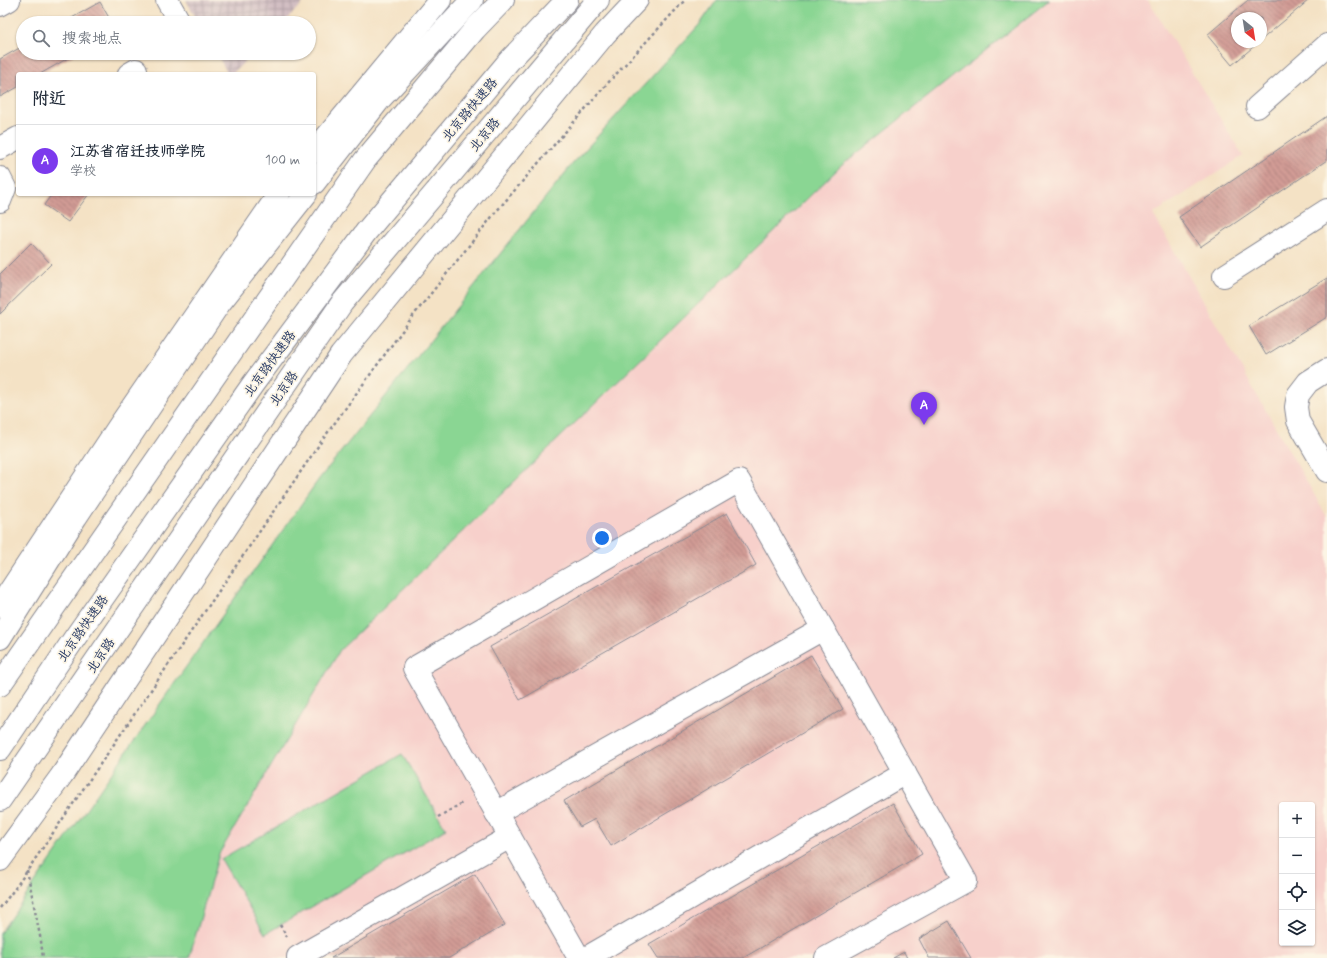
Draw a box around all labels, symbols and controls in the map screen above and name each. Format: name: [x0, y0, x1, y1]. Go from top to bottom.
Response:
north arrow: [1231, 12, 1267, 48]
search box: [16, 16, 316, 60]
icon: search: [30, 27, 52, 49]
text: 搜索地点: [62, 29, 122, 49]
street label: 北京路快速路: [438, 74, 500, 144]
text: 附近: [32, 88, 66, 110]
street label: 北京路: [465, 114, 503, 154]
text: 江苏省宿迁技师学院: [70, 142, 205, 162]
text: A: [41, 152, 49, 169]
text: 100 m: [265, 152, 300, 169]
text: 学校: [70, 163, 96, 180]
street label: 北京路快速路: [240, 327, 298, 399]
street label: 北京路: [265, 368, 301, 408]
pin: A: [911, 392, 937, 425]
your location: [592, 528, 612, 548]
street label: 北京路快速路: [53, 592, 111, 664]
street label: 北京路: [83, 634, 117, 676]
map controls: [1279, 802, 1315, 946]
button: +: [1279, 802, 1315, 838]
button: −: [1279, 838, 1315, 874]
button: locate: [1279, 874, 1315, 910]
button: layers: [1279, 910, 1315, 946]

